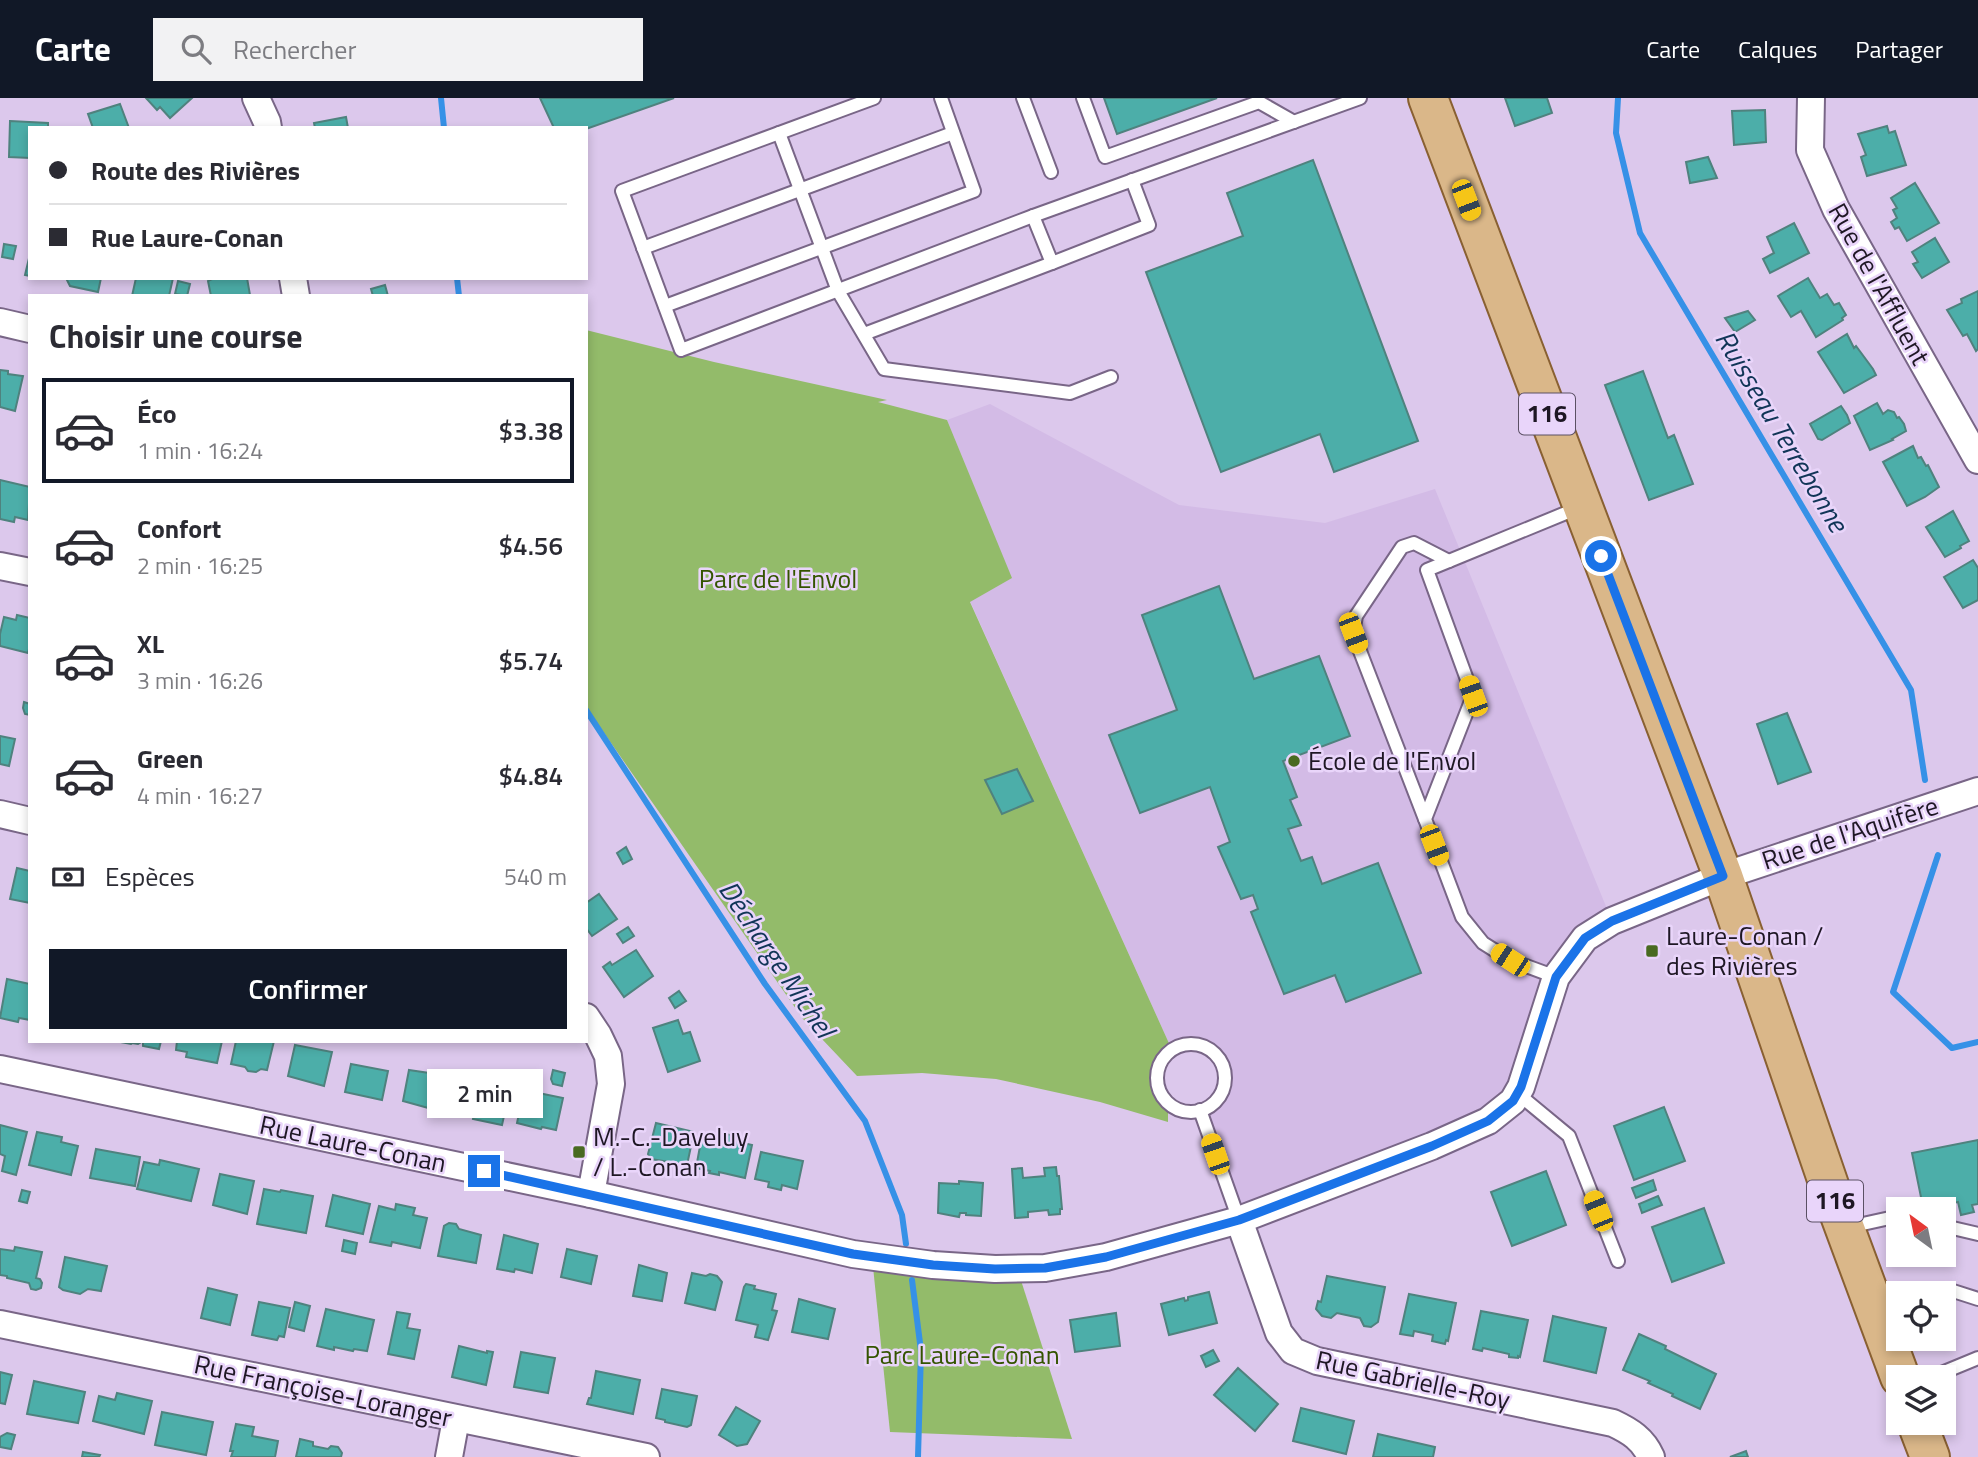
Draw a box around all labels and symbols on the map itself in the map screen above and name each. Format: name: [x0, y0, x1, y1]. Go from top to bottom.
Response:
car: [1449, 177, 1484, 223]
street label: Rue de l'Affluent: [1819, 196, 1940, 372]
water label: Ruisseau Terrebonne: [1705, 321, 1861, 542]
road number: 116: [1519, 394, 1575, 435]
route start: [1585, 540, 1617, 572]
park label: Parc de l'Envol: [699, 559, 857, 598]
car: [1336, 610, 1371, 656]
car: [1456, 673, 1491, 719]
place label: École de l'Envol: [1308, 741, 1476, 780]
marker: École de l'Envol: [1286, 753, 1302, 769]
street label: Rue de l'Aquifère: [1757, 786, 1943, 879]
car: [1417, 822, 1452, 868]
water label: Décharge Michel: [709, 871, 848, 1049]
place label: Laure-Conan / des Rivières: [1666, 916, 1824, 985]
car: [1487, 940, 1534, 980]
marker: Laure-Conan / des Rivières: [1644, 943, 1660, 959]
callout: 2 min: [426, 1070, 542, 1118]
street label: Rue Laure-Conan: [256, 1105, 450, 1182]
place label: M.-C.-Daveluy / L.-Conan: [593, 1117, 749, 1186]
car: [1199, 1131, 1232, 1177]
marker: M.-C.-Daveluy / L.-Conan: [571, 1144, 587, 1160]
route end: [468, 1155, 500, 1187]
road number: 116: [1807, 1181, 1863, 1222]
car: [1581, 1188, 1616, 1234]
north arrow: [1886, 1197, 1956, 1267]
park label: Parc Laure-Conan: [864, 1335, 1060, 1374]
street label: Rue Gabrielle-Roy: [1312, 1340, 1514, 1419]
street label: Rue Françoise-Loranger: [191, 1344, 456, 1437]

